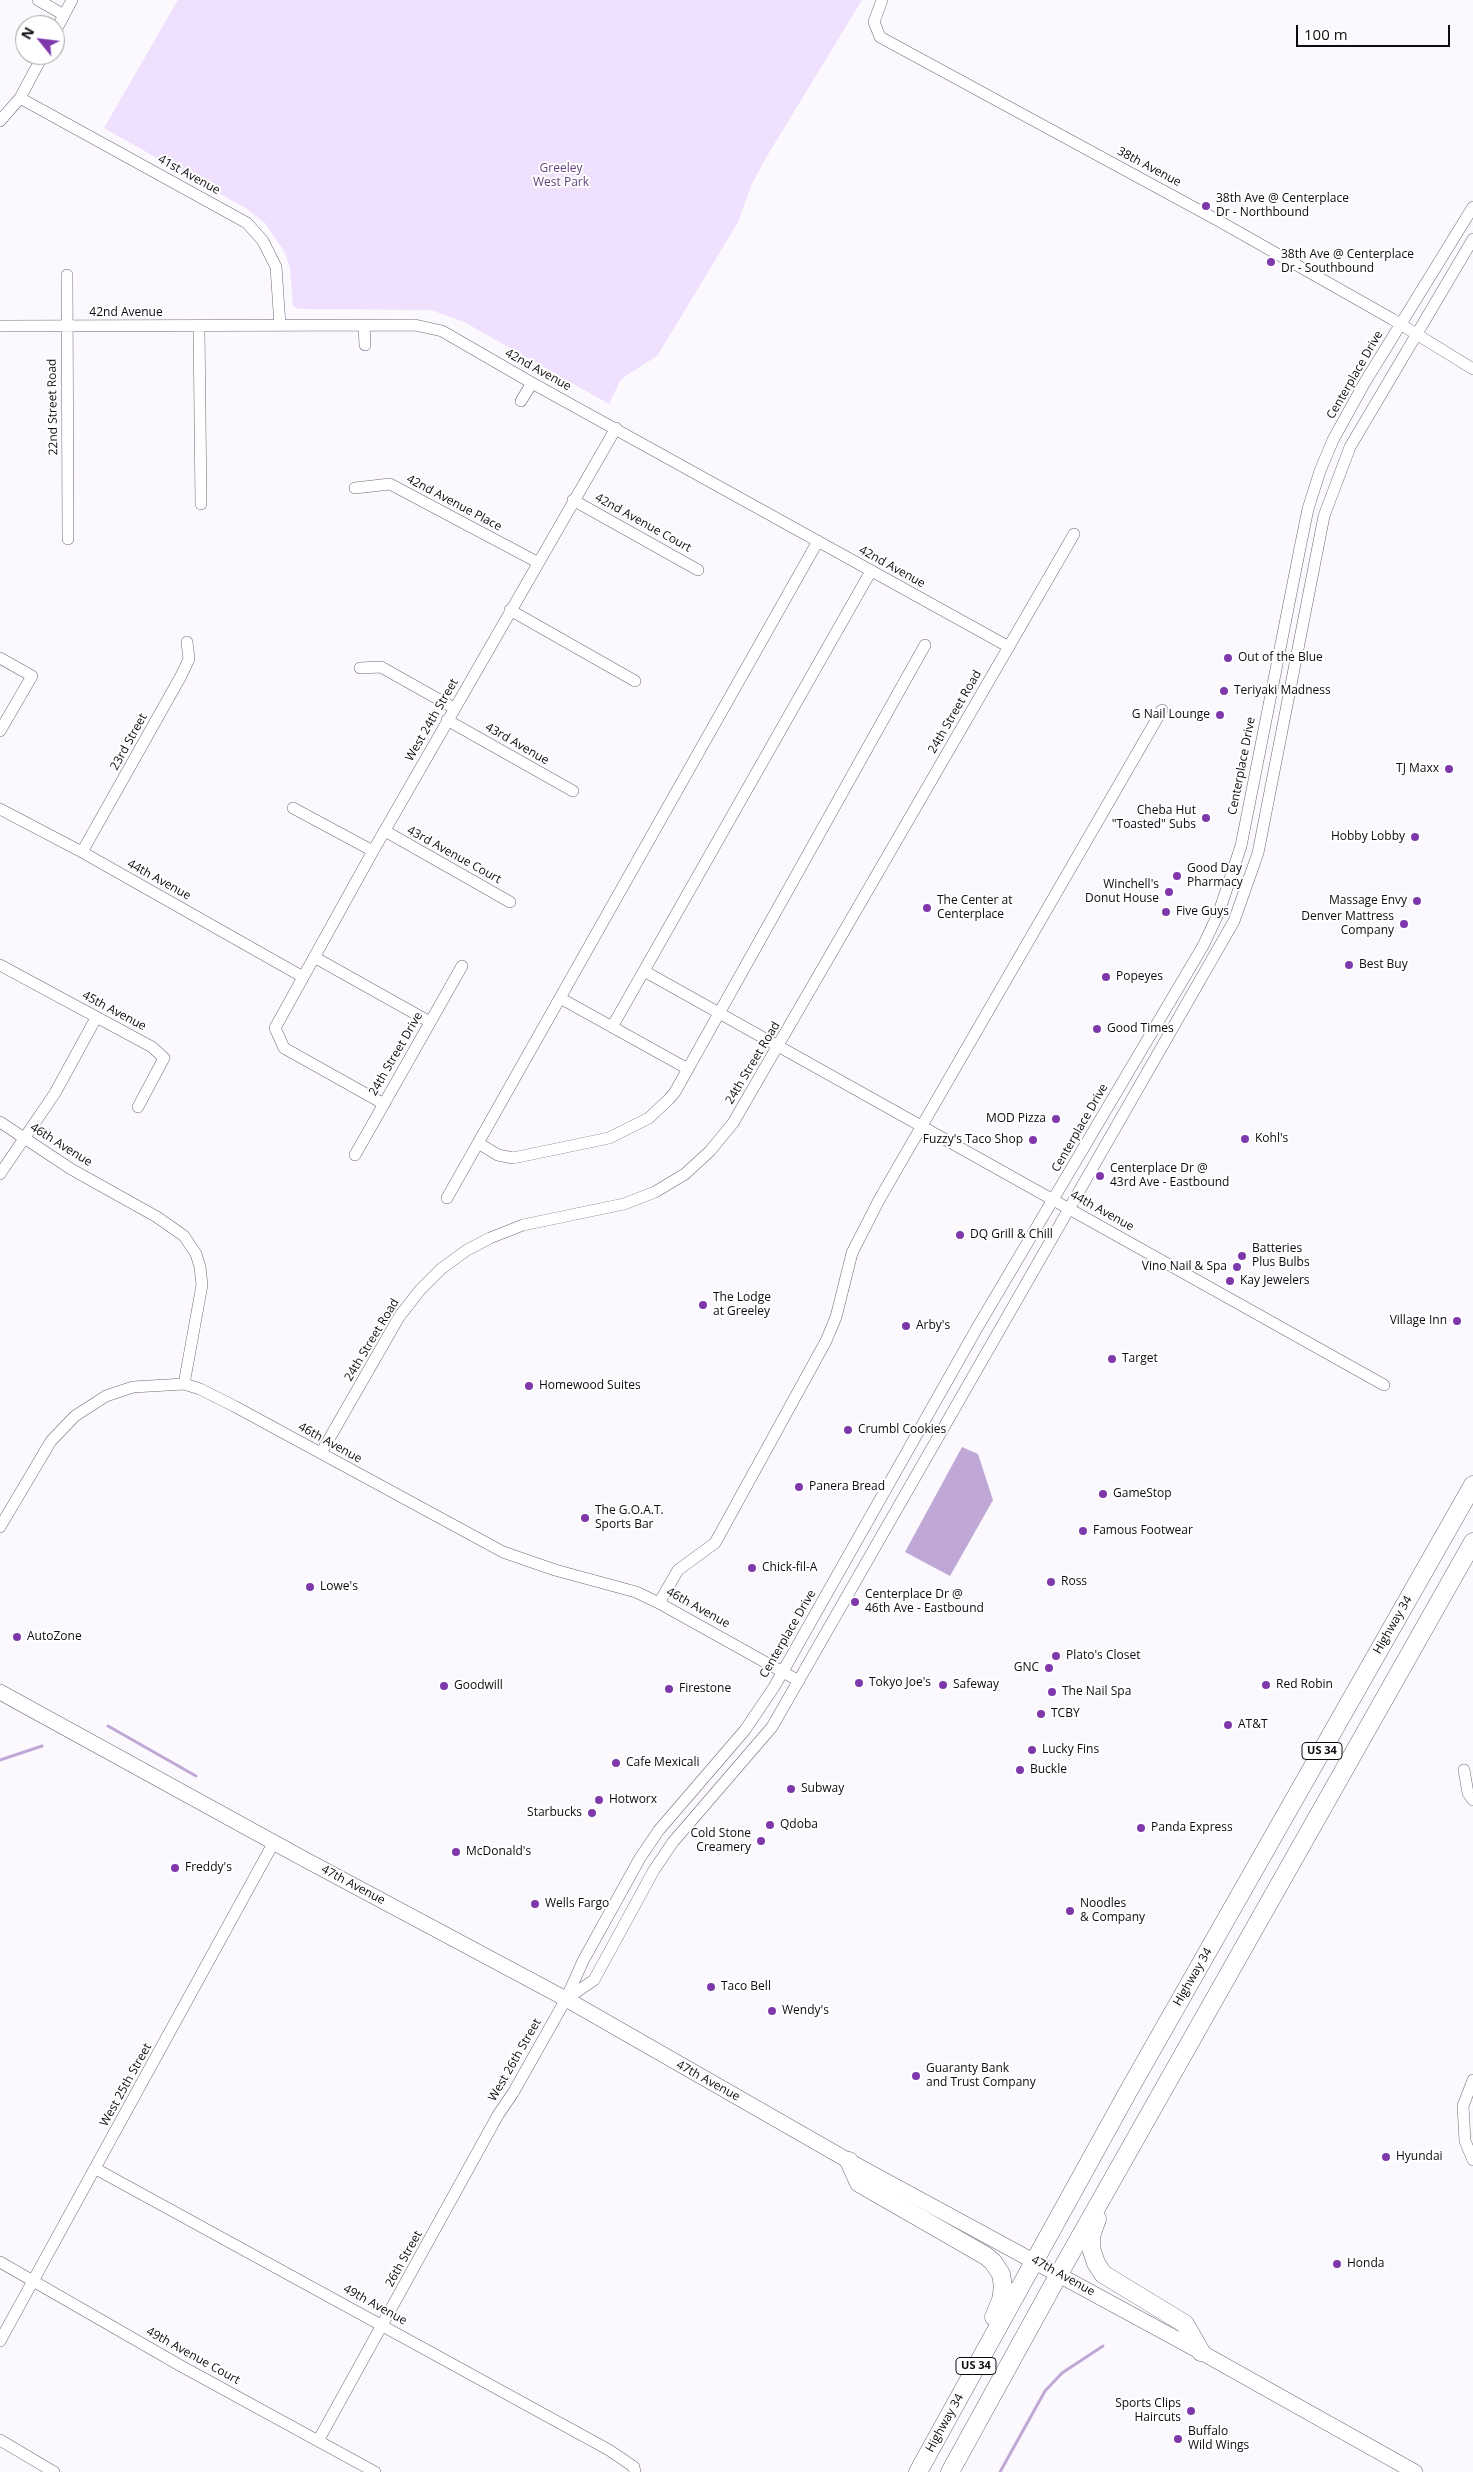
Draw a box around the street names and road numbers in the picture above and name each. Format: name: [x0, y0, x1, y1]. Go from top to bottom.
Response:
street label: 38th Avenue: [1115, 144, 1183, 190]
street label: 41st Avenue: [156, 152, 222, 198]
street label: 42nd Avenue: [89, 306, 163, 320]
street label: Centerplace Drive: [1324, 328, 1386, 422]
street label: 42nd Avenue: [502, 346, 574, 394]
street label: 22nd Street Road: [45, 358, 61, 456]
street label: 42nd Avenue Place: [404, 472, 504, 534]
street label: 42nd Avenue Court: [592, 491, 694, 555]
street label: 42nd Avenue: [856, 543, 928, 591]
street label: 24th Street Road: [925, 668, 985, 756]
street label: West 24th Street: [403, 676, 461, 764]
street label: 23rd Street: [108, 711, 150, 773]
street label: Centerplace Drive: [1225, 716, 1259, 816]
street label: 43rd Avenue: [483, 720, 551, 768]
street label: 43rd Avenue Court: [404, 823, 504, 887]
street label: 44th Avenue: [125, 857, 193, 903]
street label: 45th Avenue: [80, 988, 148, 1034]
street label: 24th Street Drive: [366, 1009, 426, 1099]
street label: 24th Street Road: [723, 1019, 783, 1107]
street label: Centerplace Drive: [1049, 1081, 1111, 1175]
street label: 46th Avenue: [27, 1120, 95, 1170]
street label: 44th Avenue: [1068, 1188, 1136, 1234]
street label: 24th Street Road: [342, 1296, 402, 1384]
street label: 46th Avenue: [296, 1420, 364, 1466]
street label: 46th Avenue: [664, 1585, 732, 1631]
street label: Centerplace Drive: [757, 1587, 819, 1681]
street label: Highway 34: [1371, 1593, 1415, 1657]
road number: US 34: [1302, 1742, 1342, 1760]
street label: 47th Avenue: [319, 1862, 387, 1908]
street label: Highway 34: [1171, 1945, 1215, 2009]
street label: West 26th Street: [486, 2016, 544, 2104]
street label: West 25th Street: [97, 2041, 155, 2129]
street label: 47th Avenue: [674, 2058, 742, 2104]
street label: 26th Street: [383, 2228, 425, 2290]
street label: 47th Avenue: [1029, 2253, 1097, 2299]
street label: 49th Avenue: [341, 2282, 409, 2328]
street label: 49th Avenue Court: [144, 2324, 242, 2388]
road number: US 34: [956, 2358, 996, 2374]
street label: Highway 34: [923, 2391, 967, 2455]

